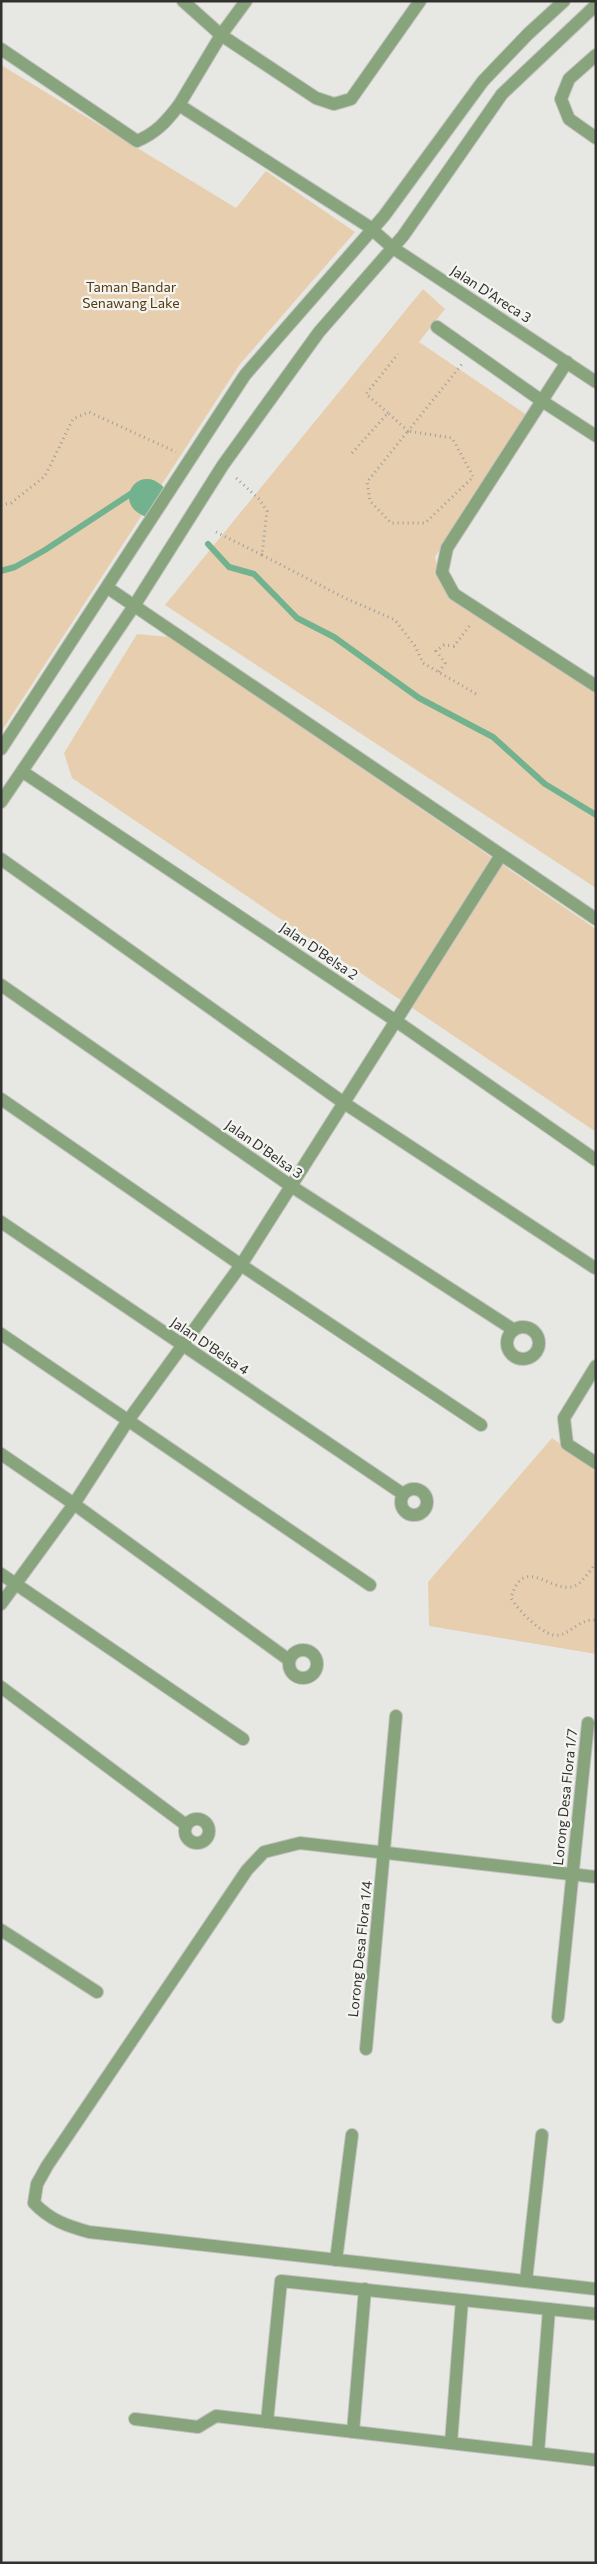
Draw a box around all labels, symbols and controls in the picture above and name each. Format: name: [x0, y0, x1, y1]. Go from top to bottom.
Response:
street label: Jalan D'Areca 3: [448, 261, 535, 326]
park label: Taman Bandar Senawang Lake: [82, 278, 180, 311]
street label: Jalan D'Belsa 2: [277, 918, 362, 983]
street label: Jalan D'Belsa 3: [222, 1116, 306, 1181]
street label: Jalan D'Belsa 4: [168, 1313, 253, 1378]
street label: Lorong Desa Flora 1/7: [549, 1728, 580, 1866]
street label: Lorong Desa Flora 1/4: [344, 1879, 375, 2018]

